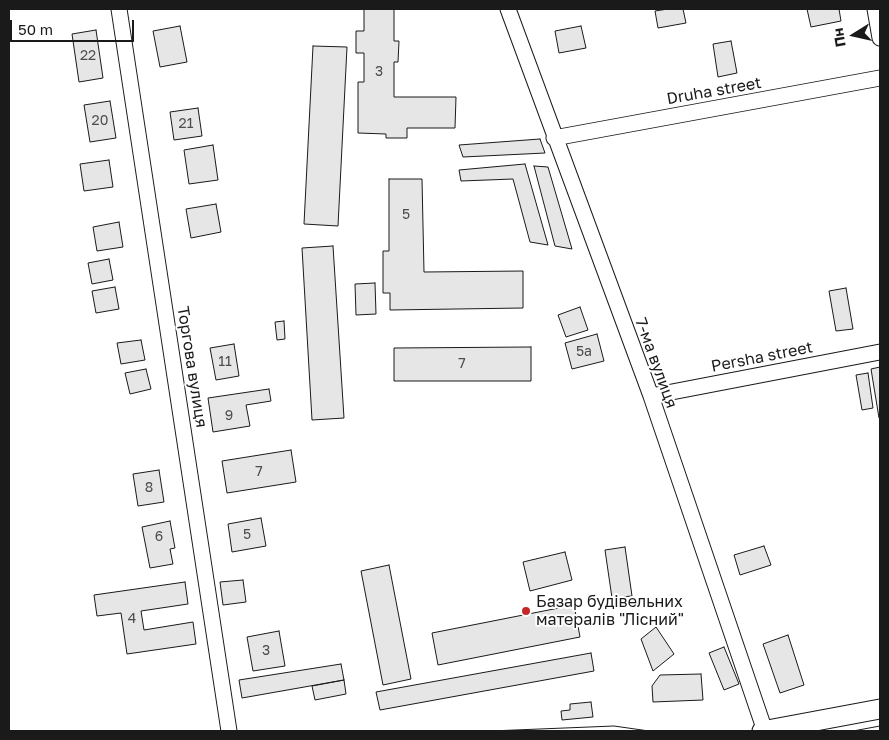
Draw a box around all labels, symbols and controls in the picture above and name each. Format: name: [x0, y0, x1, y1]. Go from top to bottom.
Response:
scale bar: [12, 10, 136, 42]
north arrow: [829, 10, 879, 60]
text: 50 m: [18, 20, 53, 38]
text: Пн: [829, 27, 849, 49]
house number: 22: [80, 48, 96, 64]
house number: 3: [375, 64, 383, 80]
street label: Druha street: [665, 73, 763, 109]
house number: 20: [92, 113, 108, 129]
house number: 21: [179, 116, 193, 132]
house number: 5: [402, 207, 410, 223]
street label: Торгова вулиця: [173, 305, 211, 429]
street label: 7-ма вулиця: [631, 315, 681, 411]
street label: Persha street: [710, 338, 814, 376]
house number: 5а: [576, 344, 592, 360]
house number: 11: [218, 354, 232, 370]
house number: 7: [458, 356, 466, 372]
house number: 9: [225, 408, 233, 424]
house number: 7: [255, 464, 263, 480]
house number: 8: [145, 480, 153, 496]
house number: 5: [243, 527, 251, 543]
house number: 6: [155, 529, 163, 545]
place label: Базар будівельних матералів "Лісний": [536, 592, 684, 630]
marker: Базар будівельних матералів "Лісний": [520, 605, 532, 617]
house number: 4: [128, 611, 136, 627]
house number: 3: [262, 643, 270, 659]

